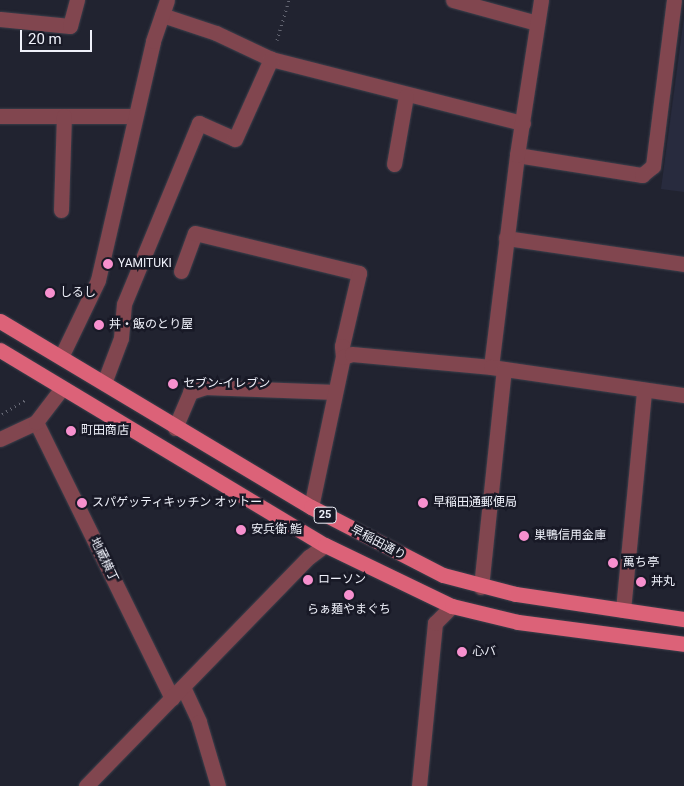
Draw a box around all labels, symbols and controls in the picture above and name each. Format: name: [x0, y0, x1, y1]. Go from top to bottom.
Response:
scale bar: [22, 20, 95, 52]
text: 20 m: [28, 30, 62, 48]
place label: YAMITUKI: [118, 257, 172, 271]
marker: YAMITUKI: [102, 258, 114, 270]
place label: しるし: [60, 286, 96, 300]
marker: しるし: [44, 287, 56, 299]
place label: 丼・飯のとり屋: [109, 318, 193, 332]
marker: 丼・飯のとり屋: [93, 319, 105, 331]
place label: セブン-イレブン: [183, 377, 270, 391]
marker: セブン-イレブン: [167, 378, 179, 390]
place label: 町田商店: [81, 424, 129, 438]
marker: 町田商店: [65, 425, 77, 437]
place label: スパゲッティキッチン オットー: [92, 496, 263, 510]
place label: 早稲田通郵便局: [433, 496, 517, 510]
marker: スパゲッティキッチン オットー: [76, 497, 88, 509]
marker: 早稲田通郵便局: [417, 497, 429, 509]
road number: 25: [312, 506, 338, 524]
place label: 安兵衛 鮨: [251, 523, 302, 537]
street label: 早稲田通り: [348, 523, 408, 563]
marker: 安兵衛 鮨: [235, 524, 247, 536]
place label: 巣鴨信用金庫: [534, 529, 606, 543]
marker: 巣鴨信用金庫: [518, 530, 530, 542]
street label: 地蔵横丁: [87, 535, 121, 585]
place label: 萬ち亭: [623, 556, 659, 570]
marker: 萬ち亭: [607, 557, 619, 569]
place label: ローソン: [318, 573, 366, 587]
marker: ローソン: [302, 574, 314, 586]
place label: 丼丸: [651, 575, 675, 589]
marker: 丼丸: [635, 576, 647, 588]
marker: らぁ麺やまぐち: [343, 589, 355, 601]
place label: らぁ麺やまぐち: [307, 603, 391, 617]
place label: 心バ: [472, 645, 496, 659]
marker: 心バ: [456, 646, 468, 658]

